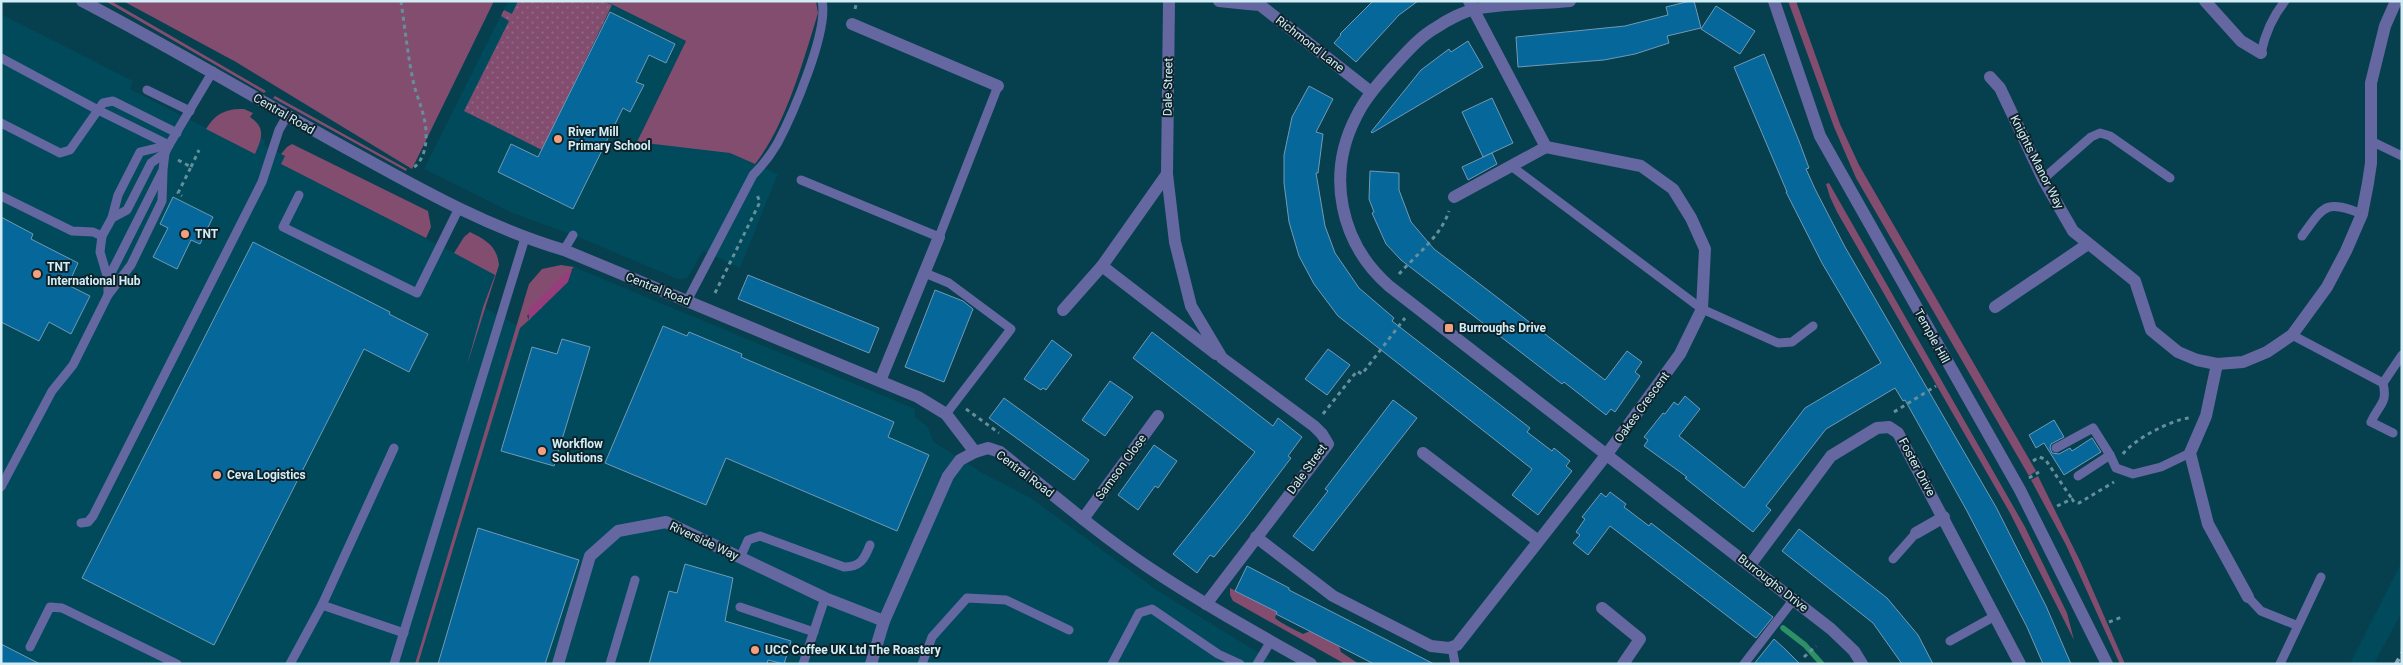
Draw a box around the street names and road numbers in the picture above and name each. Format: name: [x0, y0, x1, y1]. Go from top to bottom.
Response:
street label: Richmond Lane: [1273, 13, 1347, 75]
street label: Dale Street: [1160, 58, 1176, 116]
street label: Central Road: [251, 91, 317, 137]
street label: Knights Manor Way: [2007, 113, 2067, 212]
street label: Central Road: [624, 270, 692, 308]
street label: Temple Hill: [1911, 306, 1953, 366]
street label: Oakes Crescent: [1612, 369, 1672, 445]
street label: Samson Close: [1093, 432, 1149, 502]
street label: Foster Drive: [1896, 436, 1938, 498]
street label: Dale Street: [1284, 441, 1330, 497]
street label: Central Road: [993, 448, 1057, 500]
street label: Riverside Way: [667, 519, 741, 563]
street label: Burroughs Drive: [1735, 551, 1811, 615]

